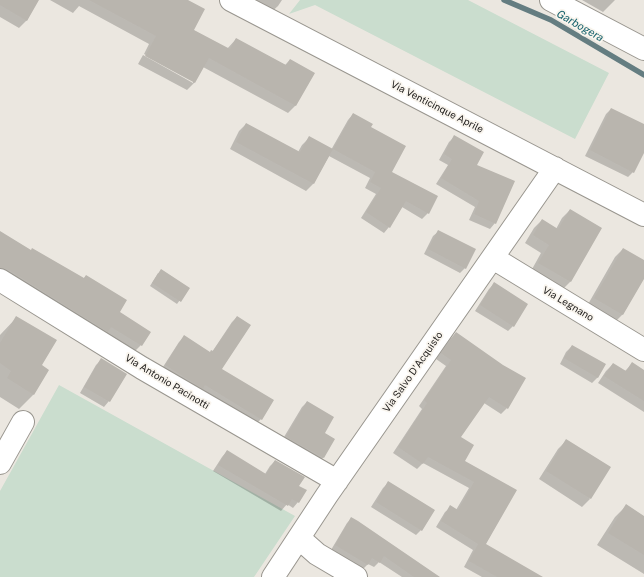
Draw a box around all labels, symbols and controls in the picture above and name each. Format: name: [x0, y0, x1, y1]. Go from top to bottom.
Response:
water label: Garbogera: [554, 7, 606, 45]
street label: Via Venticinque Aprile: [389, 78, 485, 136]
street label: Via Legnano: [540, 284, 596, 324]
street label: Via Salvo D'Acquisto: [381, 329, 445, 415]
street label: Via Antonio Pacinotti: [123, 352, 211, 412]

